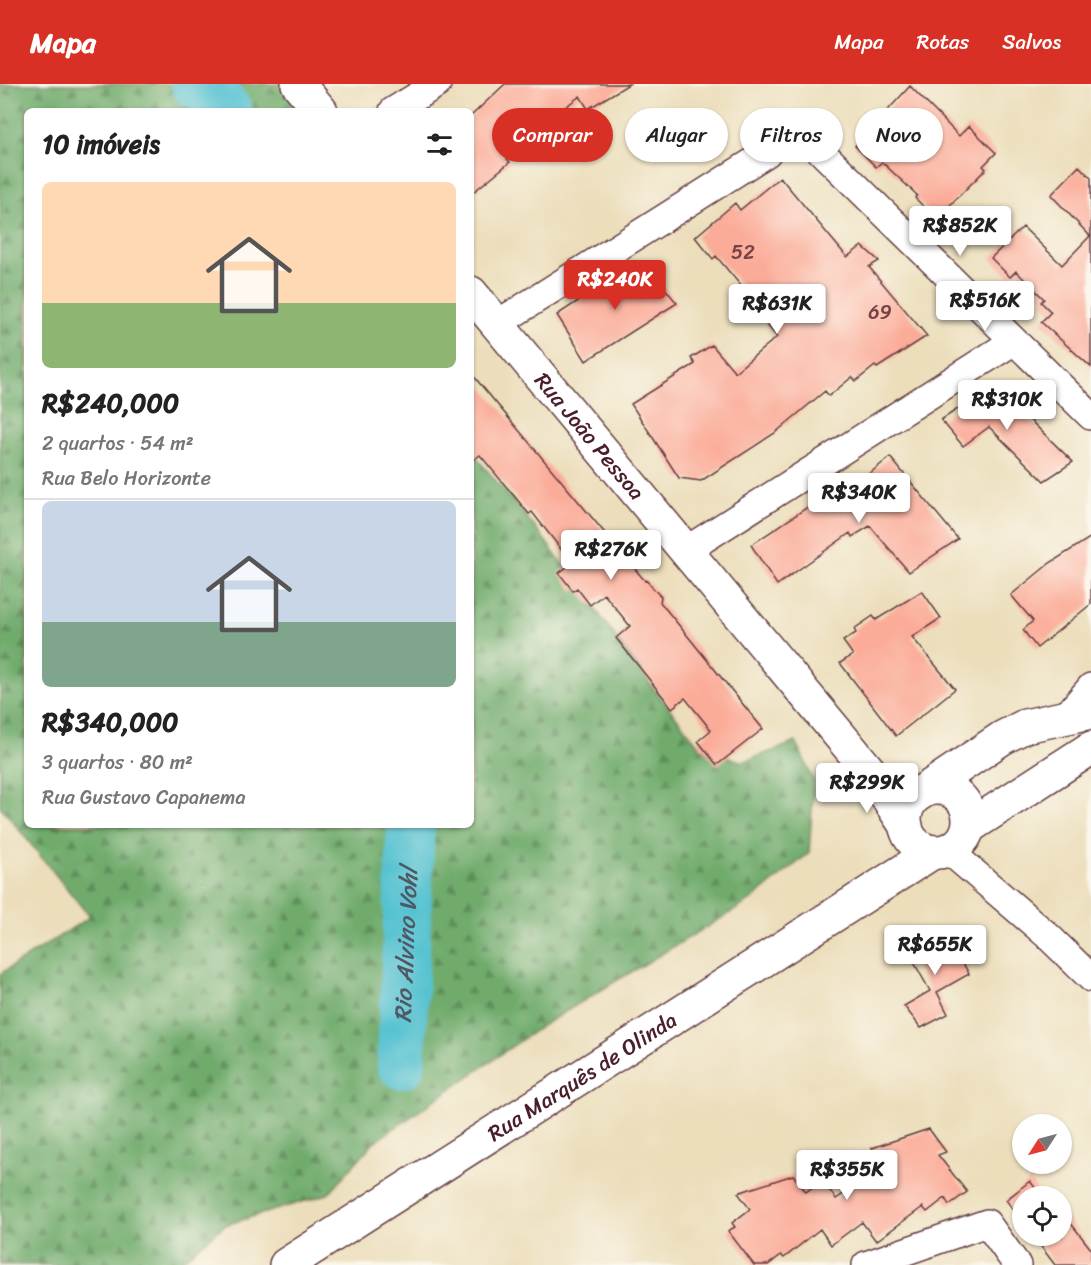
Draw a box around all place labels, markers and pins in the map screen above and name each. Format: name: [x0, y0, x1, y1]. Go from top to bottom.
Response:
pin: R$852K: [911, 206, 1009, 257]
pin: R$240K: [566, 260, 664, 311]
pin: R$516K: [936, 281, 1034, 332]
pin: R$631K: [728, 284, 826, 335]
pin: R$310K: [958, 380, 1056, 431]
pin: R$340K: [810, 473, 908, 524]
pin: R$276K: [562, 530, 660, 581]
pin: R$299K: [818, 763, 916, 814]
pin: R$655K: [886, 925, 984, 976]
pin: R$355K: [798, 1150, 896, 1201]

